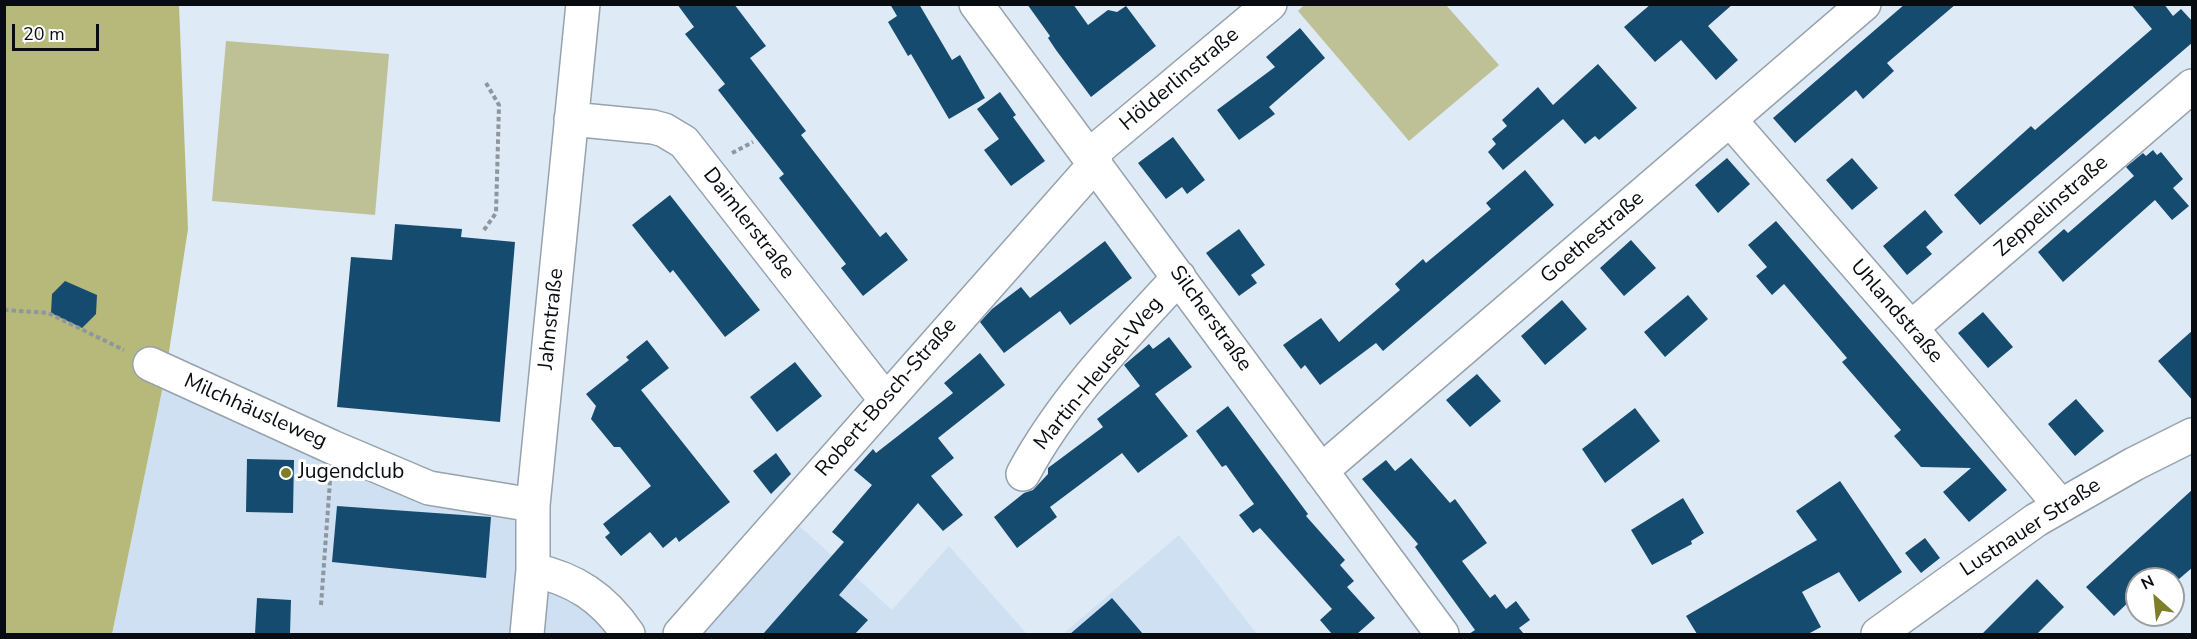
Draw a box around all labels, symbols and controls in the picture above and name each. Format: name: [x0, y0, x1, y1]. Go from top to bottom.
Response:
scale bar: [15, 12, 102, 50]
text: 20 m: [23, 22, 65, 46]
street label: Hölderlinstraße: [1115, 23, 1245, 137]
street label: Zeppelinstraße: [1990, 151, 2114, 263]
street label: Daimlerstraße: [697, 163, 799, 285]
street label: Goethestraße: [1536, 186, 1650, 290]
street label: Uhlandstraße: [1844, 255, 1948, 369]
street label: Silcherstraße: [1163, 261, 1257, 377]
street label: Jahnstraße: [534, 267, 570, 371]
street label: Martin-Heusel-Weg: [1030, 292, 1168, 456]
street label: Robert-Bosch-Straße: [811, 314, 963, 482]
street label: Milchhäusleweg: [180, 369, 330, 455]
place label: Jugendclub: [298, 460, 404, 486]
marker: Jugendclub: [279, 466, 293, 480]
street label: Lustnauer Straße: [1956, 473, 2106, 583]
north arrow: [2125, 567, 2185, 627]
text: N: [2137, 570, 2158, 595]

